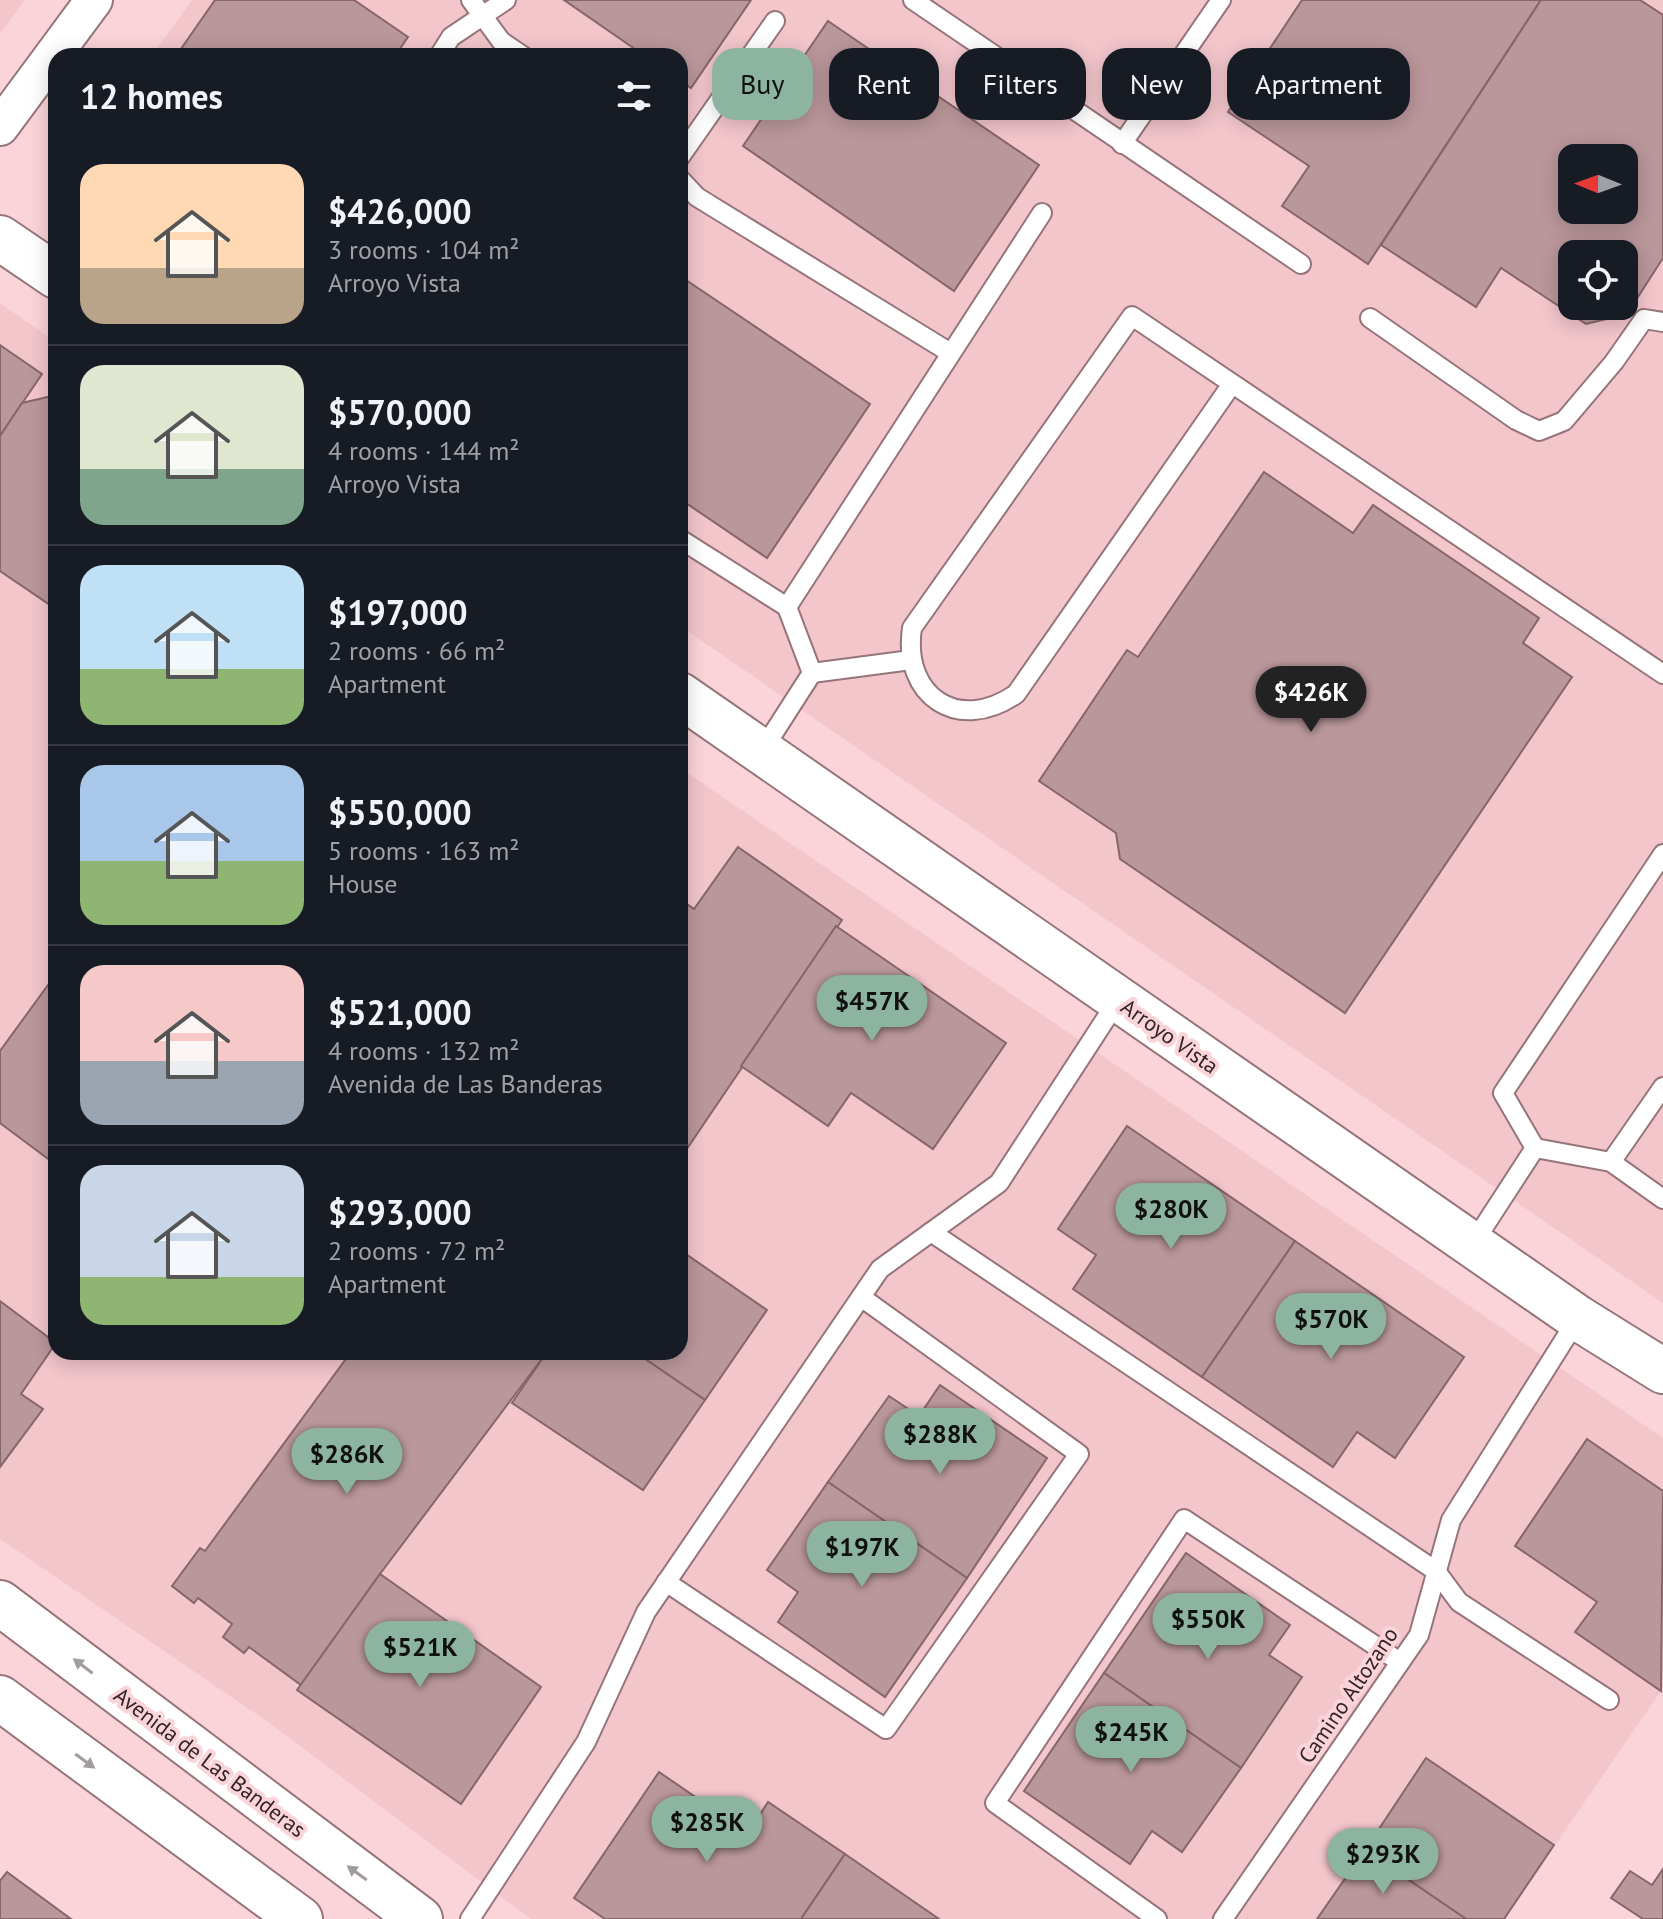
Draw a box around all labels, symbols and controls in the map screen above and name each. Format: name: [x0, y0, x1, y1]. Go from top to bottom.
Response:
chip: Buy: [712, 48, 813, 120]
chip: Rent: [829, 48, 939, 120]
chip: Filters: [955, 48, 1086, 120]
chip: New: [1102, 48, 1211, 120]
chip: Apartment: [1227, 48, 1410, 120]
text: 12 homes: [80, 74, 223, 118]
icon: filters: [612, 74, 656, 118]
north arrow: [1558, 144, 1638, 224]
map controls: [1558, 144, 1638, 320]
text: $426,000: [328, 189, 472, 233]
icon: home: [144, 196, 240, 292]
text: 3 rooms · 104 m²: [328, 233, 520, 266]
button: locate: [1558, 240, 1638, 320]
text: Arroyo Vista: [328, 266, 461, 299]
text: $570,000: [328, 390, 472, 434]
icon: home: [144, 397, 240, 493]
text: 4 rooms · 144 m²: [328, 434, 520, 467]
text: Arroyo Vista: [328, 467, 461, 500]
text: $197,000: [328, 590, 467, 634]
icon: home: [144, 597, 240, 693]
text: 2 rooms · 66 m²: [328, 634, 505, 667]
pin: $426K: [1255, 666, 1367, 734]
text: Apartment: [328, 667, 446, 700]
text: $426K: [1273, 675, 1349, 708]
text: $550,000: [328, 790, 472, 834]
icon: home: [144, 797, 240, 893]
text: 5 rooms · 163 m²: [328, 834, 520, 867]
text: House: [328, 867, 398, 900]
pin: $457K: [816, 975, 928, 1043]
text: $457K: [834, 984, 910, 1017]
text: $521,000: [328, 990, 472, 1034]
street label: Arroyo Vista: [1116, 992, 1224, 1080]
icon: home: [144, 997, 240, 1093]
text: 4 rooms · 132 m²: [328, 1034, 520, 1067]
text: Avenida de Las Banderas: [328, 1067, 603, 1100]
pin: $280K: [1115, 1183, 1227, 1251]
text: $293,000: [328, 1190, 472, 1234]
text: $280K: [1133, 1192, 1209, 1225]
icon: home: [144, 1197, 240, 1293]
text: 2 rooms · 72 m²: [328, 1234, 505, 1267]
text: Apartment: [328, 1267, 446, 1300]
pin: $570K: [1275, 1293, 1387, 1361]
text: $570K: [1293, 1302, 1369, 1335]
pin: $288K: [884, 1408, 996, 1476]
text: $288K: [902, 1417, 978, 1450]
pin: $286K: [291, 1428, 403, 1496]
text: $286K: [309, 1437, 385, 1470]
pin: $197K: [806, 1521, 918, 1589]
text: $197K: [824, 1530, 900, 1563]
pin: $550K: [1152, 1593, 1264, 1661]
text: $550K: [1170, 1602, 1246, 1635]
pin: $521K: [364, 1621, 476, 1689]
street label: Camino Altozano: [1292, 1622, 1404, 1768]
text: $521K: [382, 1630, 458, 1663]
one-way arrow: [72, 1658, 93, 1674]
street label: Avenida de Las Banderas: [109, 1681, 311, 1843]
pin: $245K: [1075, 1706, 1187, 1774]
text: $245K: [1093, 1715, 1169, 1748]
one-way arrow: [75, 1752, 96, 1768]
pin: $285K: [651, 1796, 763, 1864]
text: $285K: [669, 1805, 745, 1838]
pin: $293K: [1327, 1828, 1439, 1896]
text: $293K: [1345, 1837, 1421, 1870]
one-way arrow: [347, 1866, 368, 1881]

